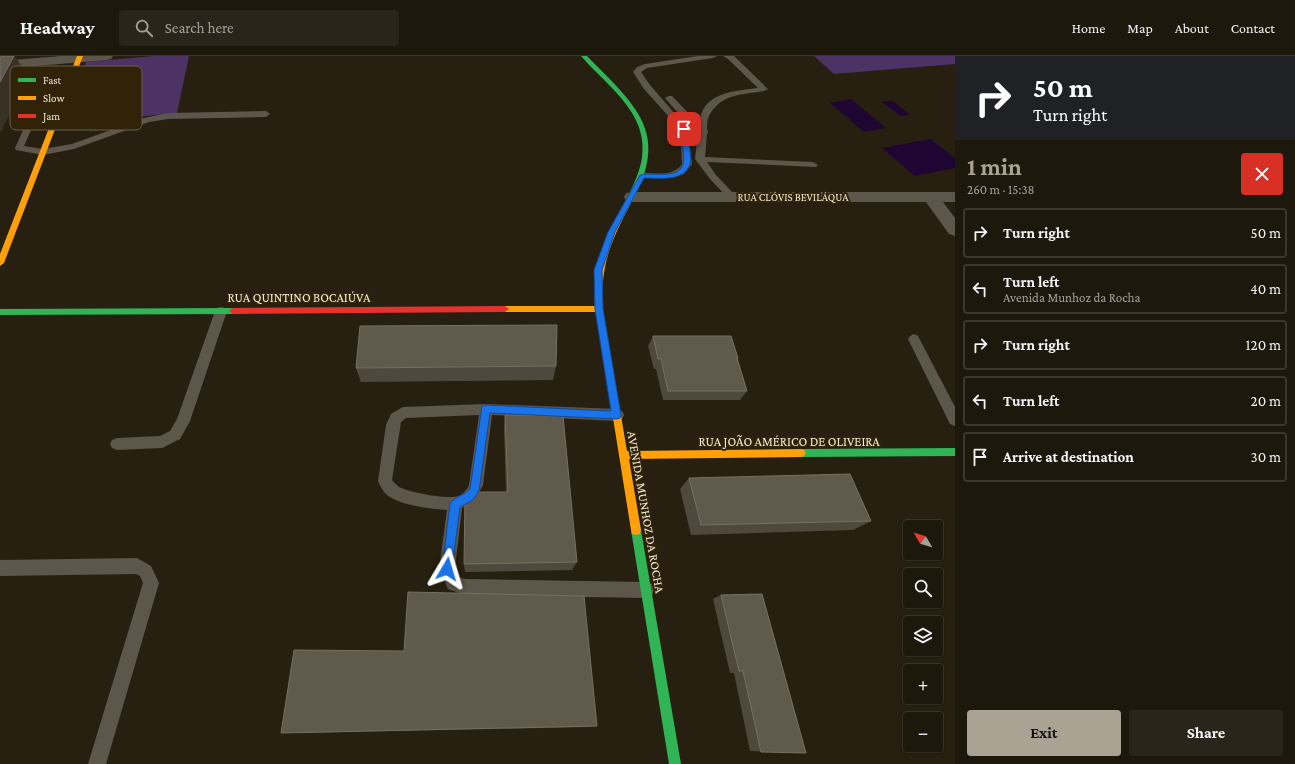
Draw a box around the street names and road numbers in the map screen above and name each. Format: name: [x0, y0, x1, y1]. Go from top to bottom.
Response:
street label: RUA CLÓVIS BEVILÁQUA: [738, 191, 849, 203]
street label: RUA QUINTINO BOCAIÚVA: [228, 290, 371, 305]
street label: AVENIDA MUNHOZ DA ROCHA: [624, 430, 668, 595]
street label: RUA JOÃO AMÉRICO DE OLIVEIRA: [698, 434, 880, 449]

